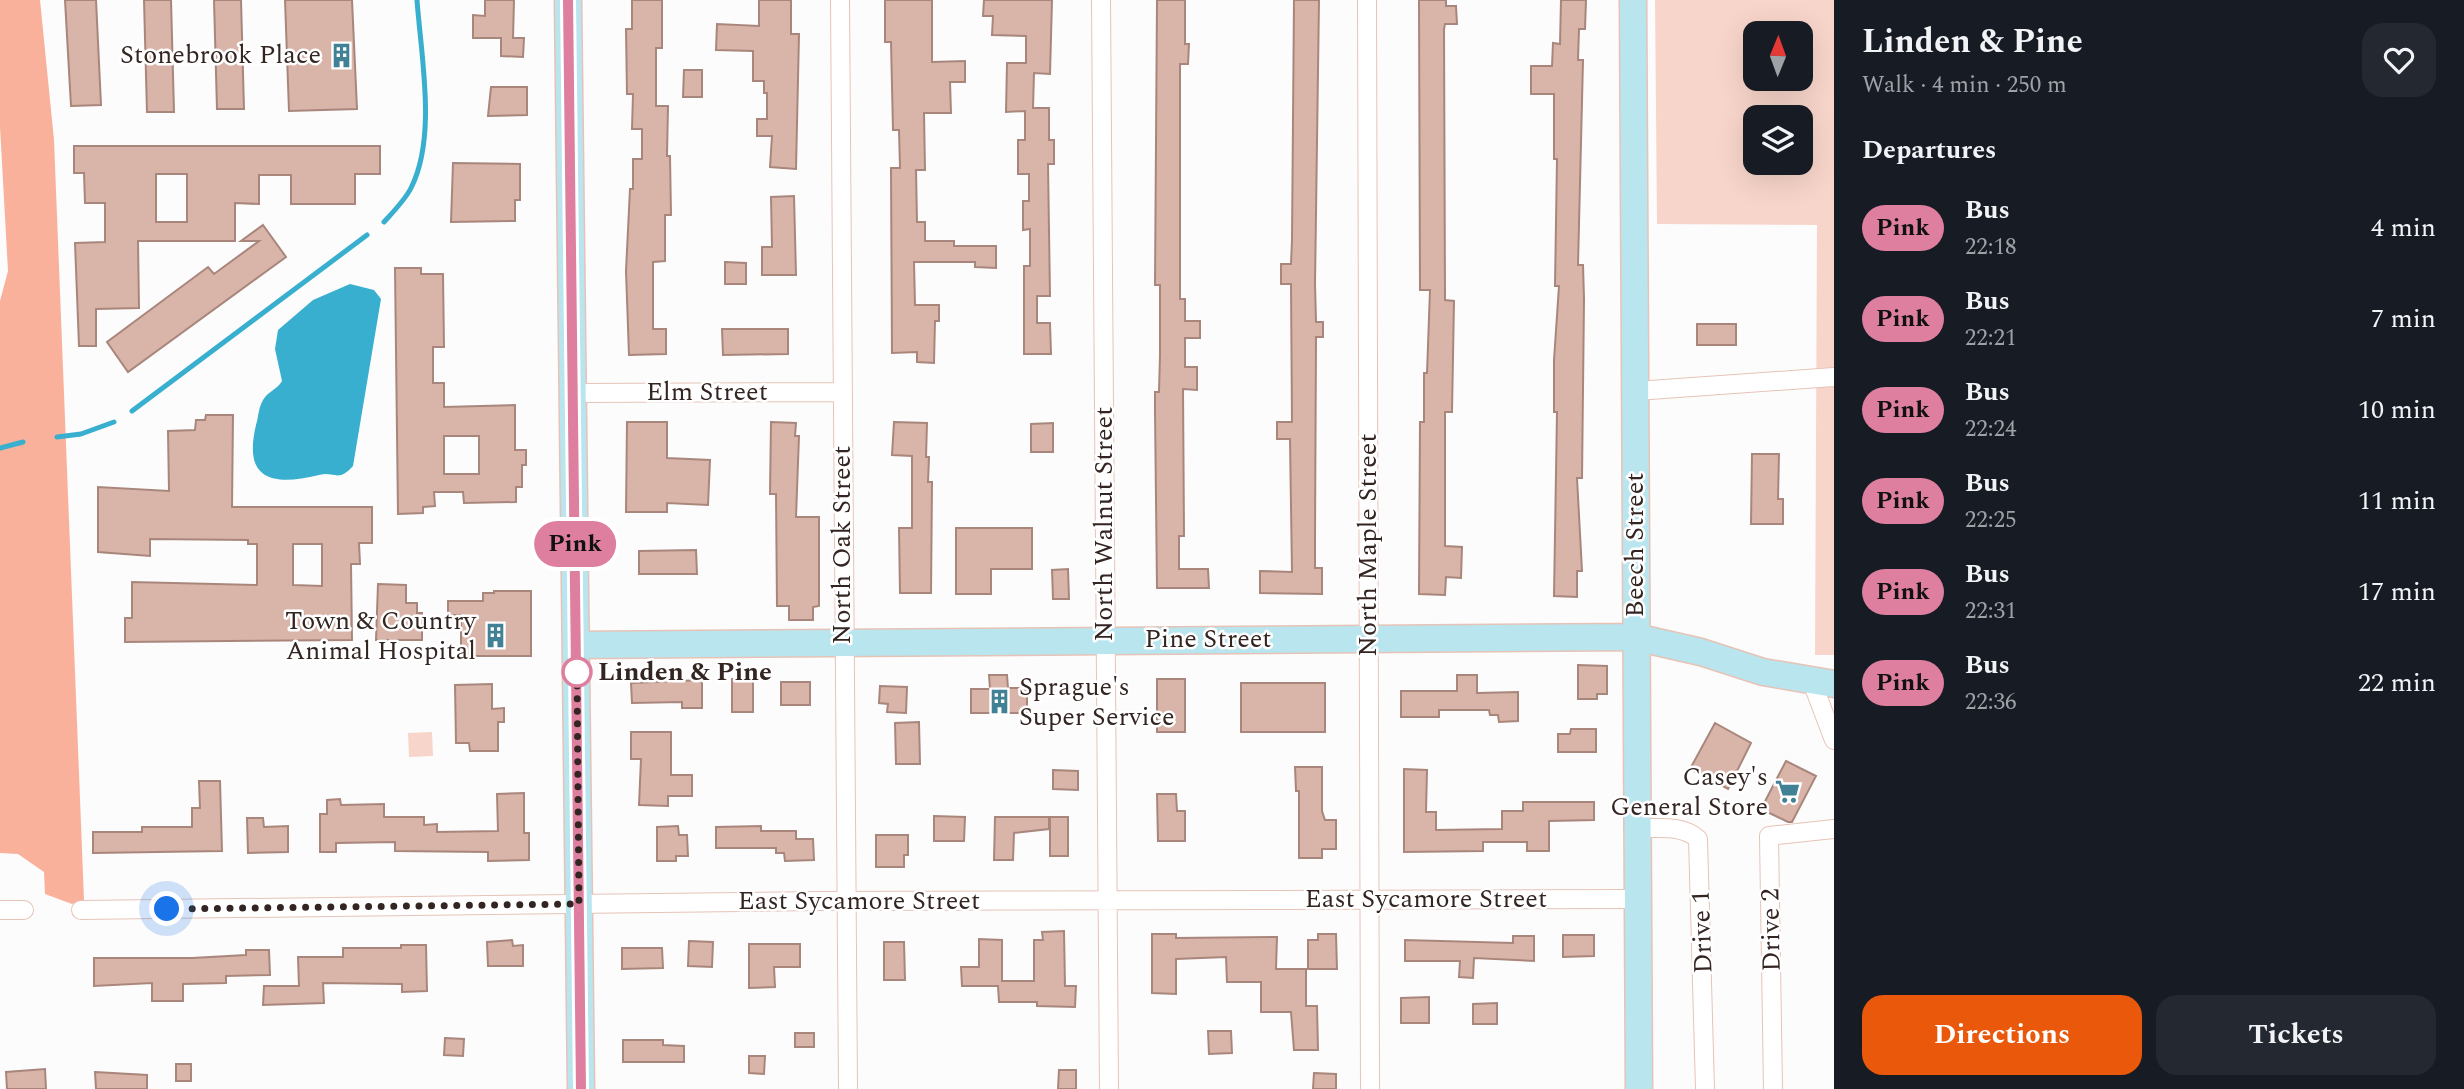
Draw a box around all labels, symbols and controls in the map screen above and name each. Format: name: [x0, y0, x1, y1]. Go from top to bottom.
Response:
text: Linden & Pine: [1862, 17, 2083, 67]
north arrow: [1743, 21, 1813, 91]
map controls: [1743, 21, 1813, 175]
button: heart: [2362, 23, 2436, 97]
place label: Stonebrook Place: [120, 35, 321, 75]
building icon: Stonebrook Place: [327, 41, 355, 69]
text: Walk · 4 min · 250 m: [1862, 68, 2067, 103]
button: layers: [1743, 105, 1813, 175]
text: Departures: [1862, 130, 1996, 170]
text: Bus: [1965, 190, 2010, 230]
text: 4 min: [2371, 208, 2436, 248]
text: Pink: [1876, 210, 1930, 246]
text: 22:18: [1965, 230, 2016, 265]
text: Bus: [1965, 281, 2010, 321]
text: 7 min: [2371, 299, 2436, 339]
text: Pink: [1876, 301, 1930, 337]
text: 22:21: [1965, 321, 2016, 356]
street label: Elm Street: [646, 372, 768, 412]
text: Bus: [1965, 372, 2010, 412]
text: 10 min: [2358, 390, 2436, 430]
text: Pink: [1876, 392, 1930, 428]
street label: North Walnut Street: [1084, 407, 1124, 641]
text: 22:24: [1965, 412, 2016, 447]
street label: North Maple Street: [1348, 433, 1388, 657]
street label: North Oak Street: [822, 446, 862, 644]
text: Bus: [1965, 463, 2010, 503]
street label: Beech Street: [1615, 473, 1655, 617]
text: 11 min: [2358, 481, 2436, 521]
text: Pink: [1876, 483, 1930, 519]
text: 22:25: [1965, 503, 2016, 538]
line badge: Pink: [526, 521, 624, 567]
text: Pink: [548, 526, 602, 562]
text: Bus: [1965, 554, 2010, 594]
text: 17 min: [2358, 572, 2436, 612]
text: Pink: [1876, 574, 1930, 610]
text: 22:31: [1965, 594, 2016, 629]
place label: Town & Country Animal Hospital: [285, 601, 478, 671]
street label: Pine Street: [1144, 619, 1272, 659]
building icon: Town & Country Animal Hospital: [482, 622, 510, 650]
text: Bus: [1965, 645, 2010, 685]
place label: Linden & Pine: [598, 652, 772, 692]
marker: Linden & Pine: [562, 657, 592, 687]
text: 22 min: [2358, 663, 2436, 703]
text: Pink: [1876, 665, 1930, 701]
place label: Sprague's Super Service: [1019, 667, 1175, 737]
text: 22:36: [1965, 685, 2016, 720]
building icon: Sprague's Super Service: [985, 688, 1013, 716]
place label: Casey's General Store: [1610, 757, 1768, 827]
supermarket icon: Casey's General Store: [1774, 778, 1802, 806]
street label: East Sycamore Street: [1305, 879, 1547, 919]
street label: East Sycamore Street: [738, 881, 980, 921]
street label: Drive 2: [1750, 888, 1792, 972]
street label: Drive 1: [1681, 890, 1723, 974]
your location: [149, 891, 184, 926]
button: Directions: [1862, 995, 2142, 1075]
button: Tickets: [2156, 995, 2436, 1075]

